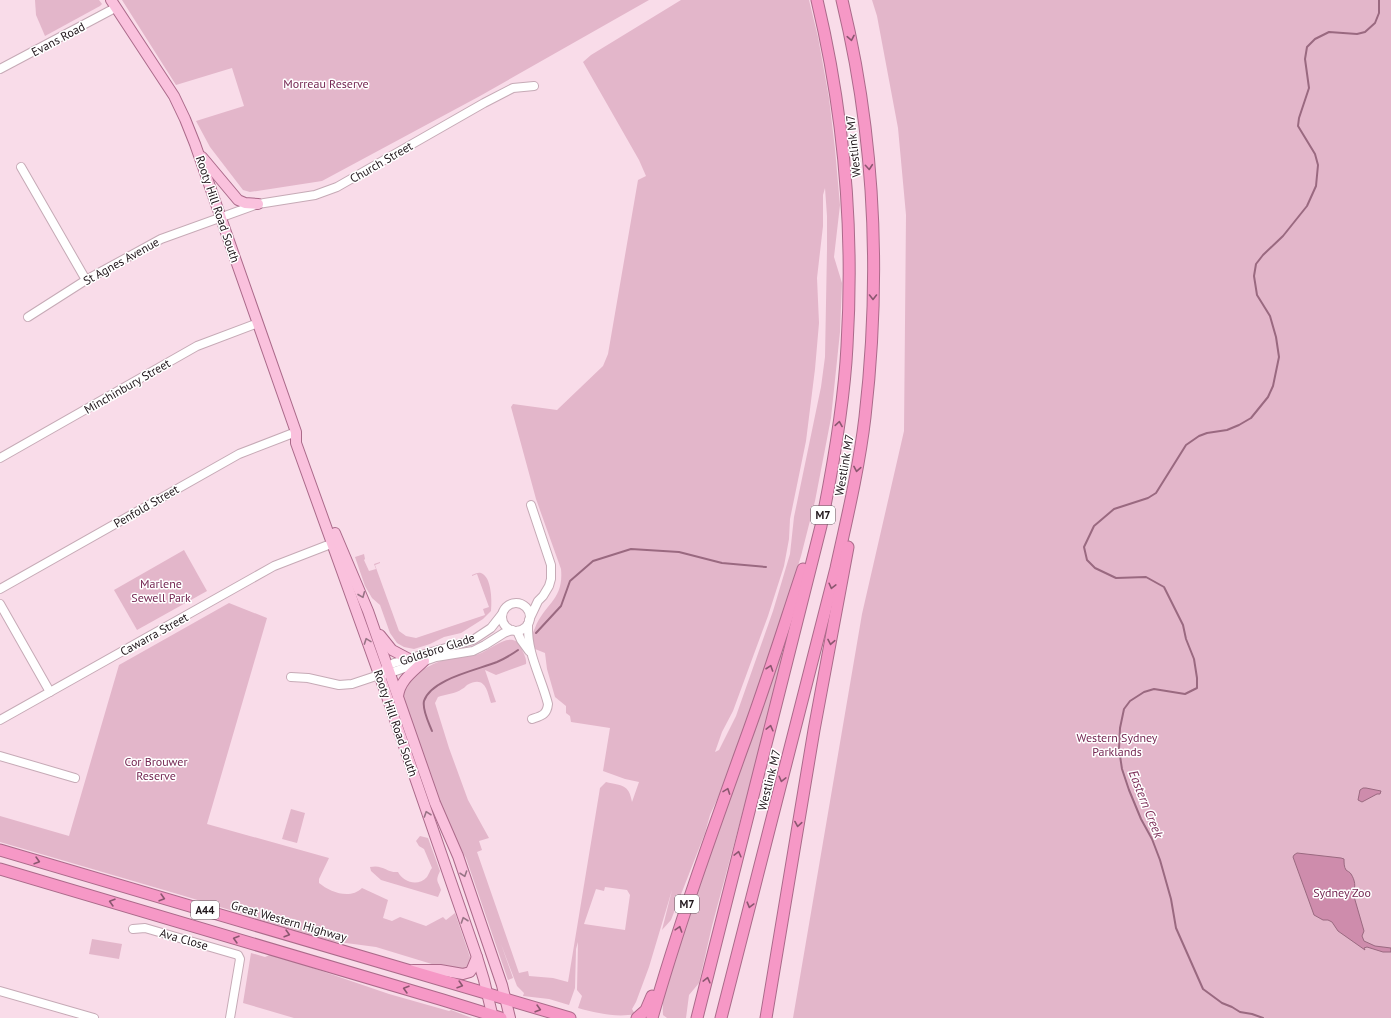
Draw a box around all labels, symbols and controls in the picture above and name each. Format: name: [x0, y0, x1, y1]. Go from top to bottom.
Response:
street label: Evans Road: [29, 19, 87, 59]
one-way arrow: [846, 35, 854, 41]
park label: Morreau Reserve: [283, 76, 369, 91]
street label: Westlink M7: [842, 114, 864, 178]
street label: Church Street: [347, 138, 415, 186]
street label: Rooty Hill Road South: [193, 154, 243, 264]
one-way arrow: [864, 164, 873, 170]
street label: St Agnes Avenue: [80, 234, 162, 288]
one-way arrow: [869, 294, 877, 300]
street label: Minchinbury Street: [81, 355, 173, 417]
one-way arrow: [834, 421, 843, 427]
street label: Westlink M7: [831, 433, 857, 497]
one-way arrow: [853, 466, 862, 472]
street label: Penfold Street: [111, 481, 181, 531]
road number: M7: [811, 506, 835, 524]
park label: Marlene Sewell Park: [131, 576, 191, 605]
one-way arrow: [828, 582, 837, 589]
one-way arrow: [357, 591, 365, 598]
street label: Cawarra Street: [117, 609, 191, 659]
street label: Goldsbro Glade: [397, 630, 477, 668]
one-way arrow: [363, 637, 371, 644]
one-way arrow: [827, 639, 835, 645]
one-way arrow: [766, 665, 774, 672]
street label: Rooty Hill Road South: [371, 668, 421, 778]
one-way arrow: [766, 725, 774, 731]
park label: Western Sydney Parklands: [1077, 730, 1158, 759]
street label: Westlink M7: [754, 748, 784, 812]
park label: Cor Brouwer Reserve: [124, 754, 188, 783]
water label: Eastern Creek: [1125, 768, 1168, 841]
one-way arrow: [778, 776, 787, 783]
one-way arrow: [722, 787, 731, 794]
one-way arrow: [424, 811, 432, 818]
one-way arrow: [794, 821, 803, 827]
one-way arrow: [734, 851, 742, 857]
one-way arrow: [34, 856, 41, 865]
one-way arrow: [459, 870, 467, 877]
park label: Sydney Zoo: [1313, 885, 1371, 900]
one-way arrow: [158, 893, 165, 902]
road number: M7: [675, 895, 699, 913]
street label: Great Western Highway: [229, 897, 349, 945]
one-way arrow: [108, 898, 115, 907]
road number: A44: [191, 901, 219, 919]
one-way arrow: [746, 902, 755, 909]
one-way arrow: [460, 917, 469, 924]
street label: Ava Close: [158, 925, 210, 953]
one-way arrow: [674, 926, 683, 933]
one-way arrow: [283, 929, 290, 938]
one-way arrow: [233, 935, 240, 944]
one-way arrow: [702, 977, 710, 983]
one-way arrow: [457, 980, 464, 989]
one-way arrow: [402, 985, 409, 994]
one-way arrow: [534, 1004, 541, 1013]

